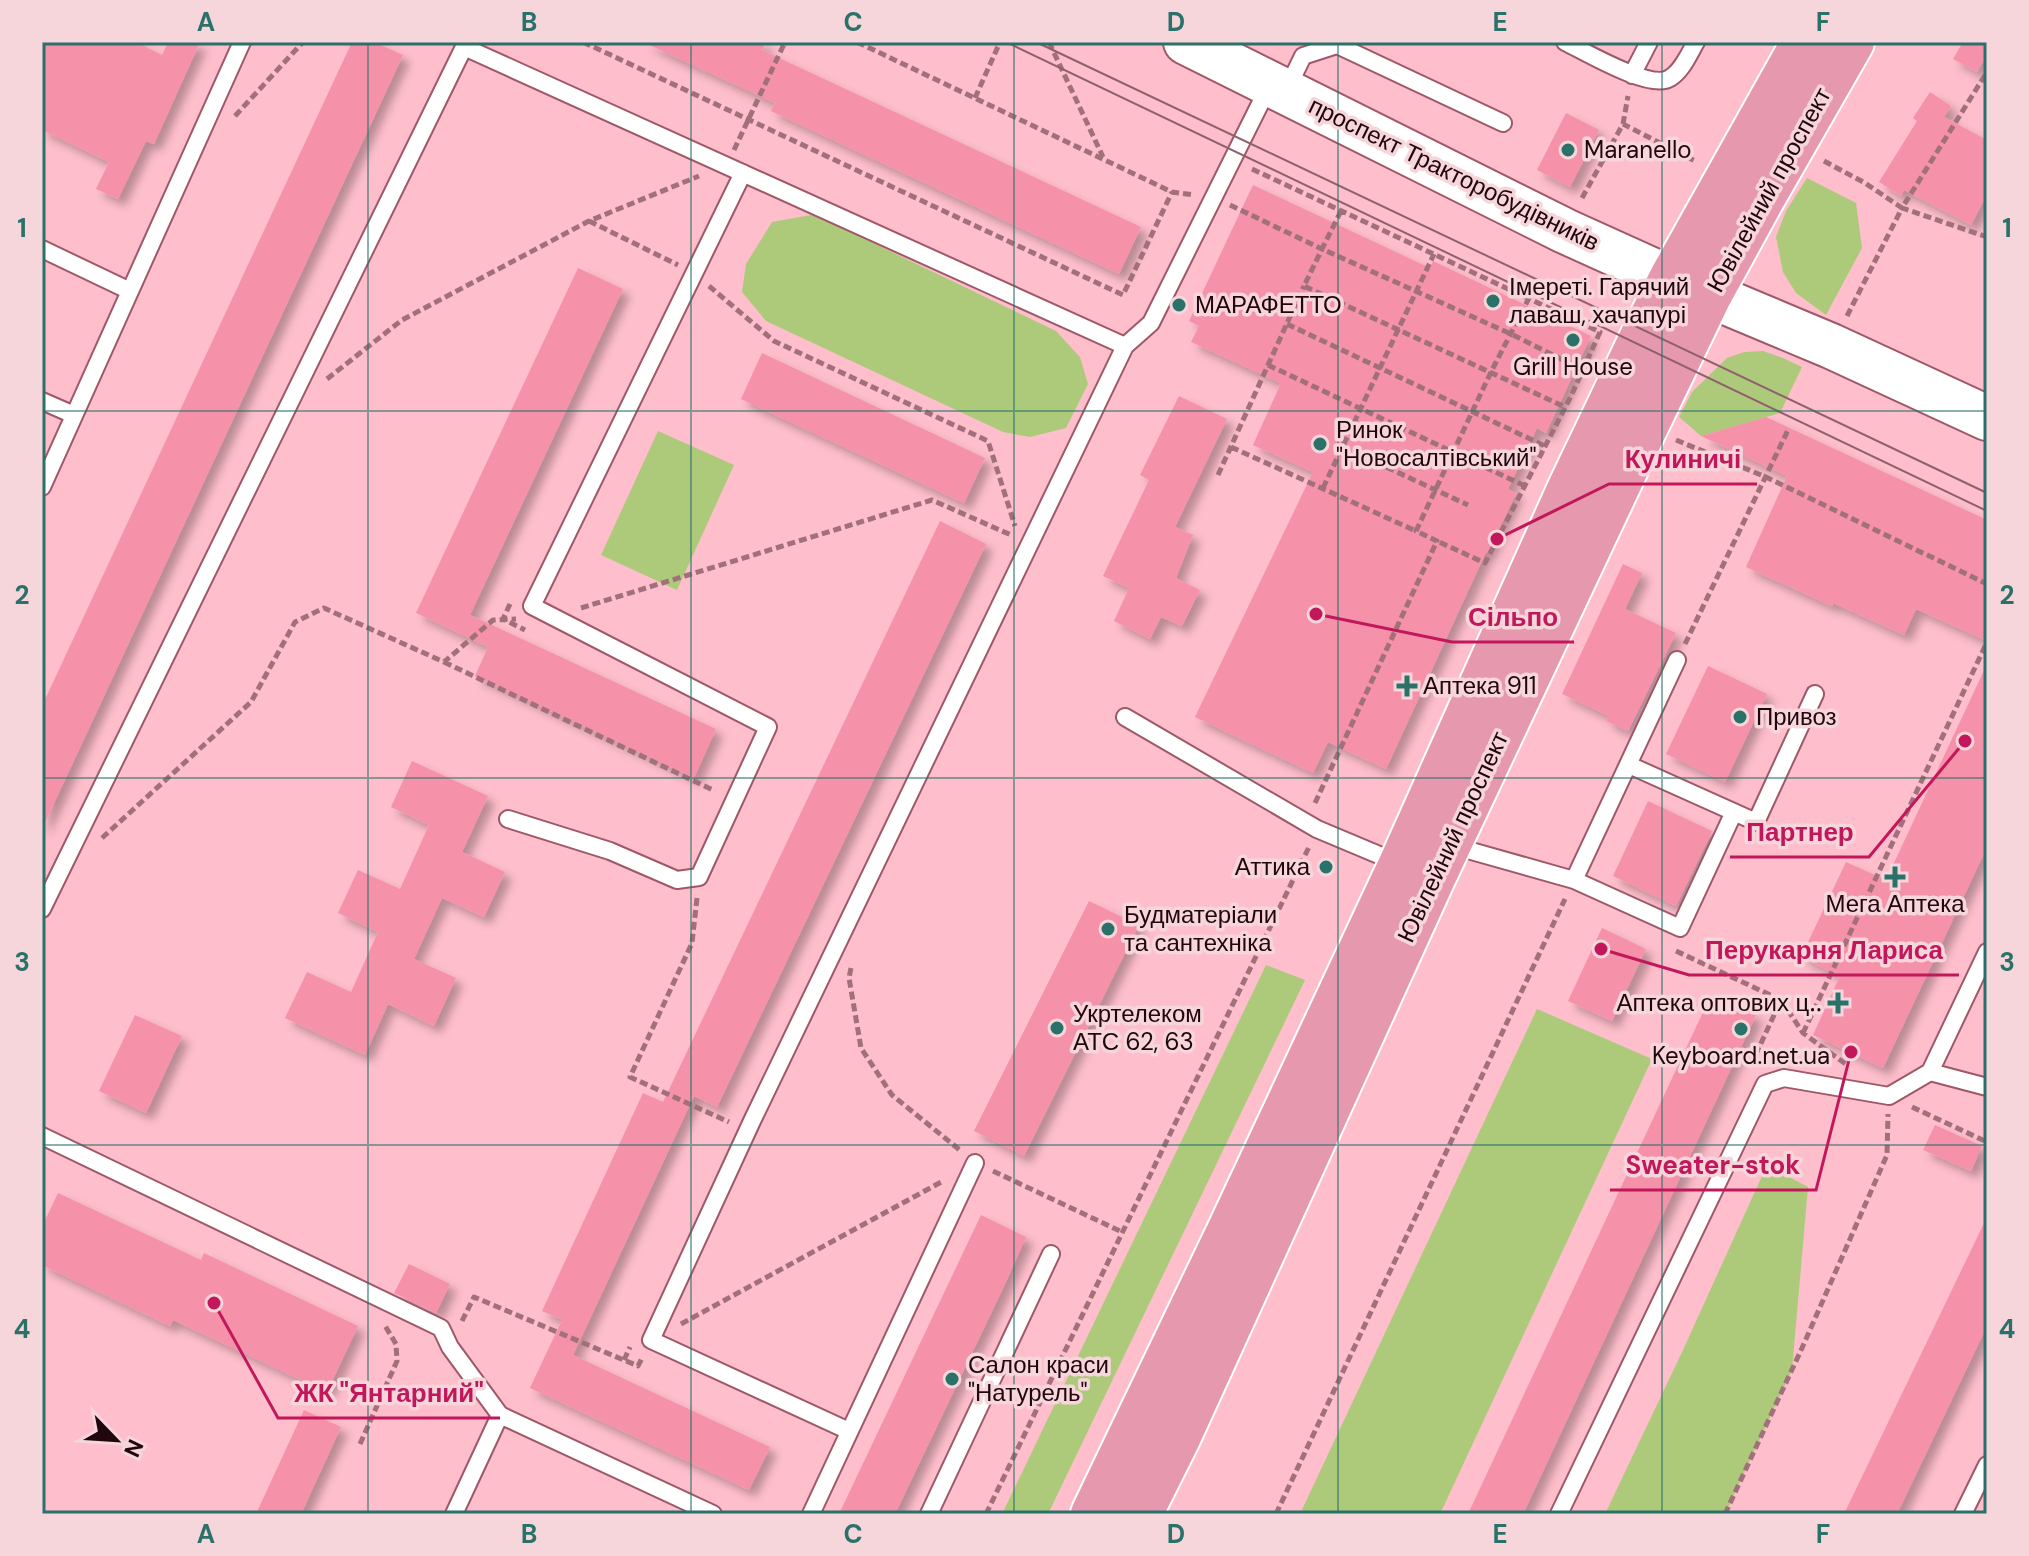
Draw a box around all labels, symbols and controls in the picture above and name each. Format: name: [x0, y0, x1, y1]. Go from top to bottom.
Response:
text: A: [197, 5, 215, 39]
text: B: [521, 5, 537, 39]
text: C: [843, 5, 863, 39]
text: D: [1167, 5, 1185, 39]
text: E: [1492, 5, 1508, 39]
text: F: [1816, 5, 1830, 39]
street label: Ювілейний проспект: [1699, 82, 1838, 298]
street label: проспект Тракторобудівників: [1304, 90, 1605, 258]
place label: Maranello: [1584, 134, 1692, 165]
marker: Maranello: [1559, 141, 1577, 159]
text: 1: [17, 211, 27, 245]
text: 1: [2002, 211, 2012, 245]
place label: Імереті. Гарячий лаваш, хачапурі: [1509, 271, 1689, 330]
place label: МАРАФЕТТО: [1195, 289, 1342, 320]
marker: Імереті. Гарячий лаваш, хачапурі: [1484, 292, 1502, 310]
marker: МАРАФЕТТО: [1170, 296, 1188, 314]
marker: Grill House: [1564, 331, 1582, 349]
place label: Grill House: [1513, 351, 1633, 382]
place label: Ринок "Новосалтівський": [1336, 414, 1536, 473]
callout: Кулиничі: [1609, 434, 1757, 484]
marker: Ринок "Новосалтівський": [1311, 435, 1329, 453]
text: Кулиничі: [1625, 442, 1741, 476]
text: 2: [14, 578, 30, 612]
text: 2: [1999, 578, 2015, 612]
callout: Сільпо: [1452, 592, 1574, 642]
text: Сільпо: [1468, 600, 1558, 634]
place label: Аптека 911: [1423, 670, 1536, 701]
marker: Аптека 911: [1398, 677, 1416, 695]
place label: Привоз: [1756, 701, 1837, 732]
marker: Привоз: [1731, 708, 1749, 726]
street label: Ювілейний проспект: [1390, 726, 1515, 947]
callout: Партнер: [1730, 807, 1869, 857]
text: Партнер: [1746, 815, 1854, 849]
place label: Аттика: [1235, 851, 1311, 882]
marker: Аттика: [1317, 858, 1335, 876]
marker: Мега Аптека: [1886, 868, 1904, 886]
place label: Мега Аптека: [1825, 888, 1965, 919]
place label: Будматеріали та сантехніка: [1124, 899, 1277, 958]
marker: Будматеріали та сантехніка: [1099, 920, 1117, 938]
callout: Перукарня Лариса: [1689, 925, 1959, 975]
text: Перукарня Лариса: [1705, 933, 1944, 967]
text: 3: [14, 945, 30, 979]
text: 3: [1999, 945, 2015, 979]
place label: Аптека оптових ц‥: [1617, 987, 1822, 1018]
marker: Аптека оптових ц‥: [1829, 994, 1847, 1012]
place label: Укртелеком АТС 62, 63: [1073, 998, 1202, 1057]
marker: Укртелеком АТС 62, 63: [1048, 1019, 1066, 1037]
marker: Keyboard.net.ua: [1732, 1020, 1750, 1038]
place label: Keyboard.net.ua: [1652, 1040, 1830, 1071]
callout: Sweater-stok: [1610, 1140, 1816, 1190]
text: Sweater-stok: [1626, 1148, 1800, 1182]
text: 4: [14, 1312, 30, 1346]
text: 4: [1999, 1312, 2015, 1346]
place label: Салон краси "Натурель": [968, 1349, 1109, 1408]
callout: ЖК "Янтарний": [278, 1368, 500, 1418]
marker: Салон краси "Натурель": [943, 1370, 961, 1388]
text: ЖК "Янтарний": [293, 1376, 484, 1410]
north arrow: [76, 1400, 156, 1480]
text: N: [117, 1435, 150, 1462]
text: A: [197, 1517, 215, 1551]
text: B: [521, 1517, 537, 1551]
text: C: [843, 1517, 863, 1551]
text: D: [1167, 1517, 1185, 1551]
text: E: [1492, 1517, 1508, 1551]
text: F: [1816, 1517, 1830, 1551]

